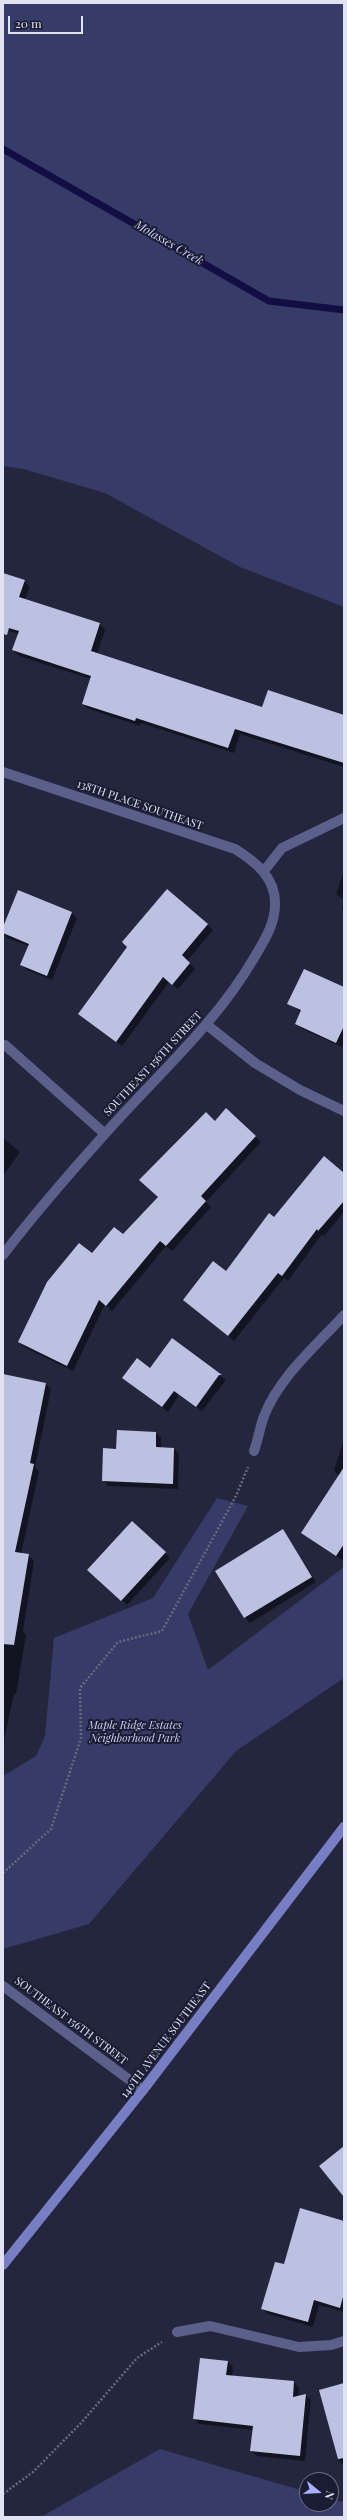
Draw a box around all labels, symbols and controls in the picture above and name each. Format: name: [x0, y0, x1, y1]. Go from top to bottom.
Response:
scale bar: [10, 8, 85, 34]
text: 20 m: [15, 15, 42, 31]
water label: Molasses Creek: [132, 218, 206, 268]
street label: 138TH PLACE SOUTHEAST: [75, 777, 205, 833]
street label: SOUTHEAST 156TH STREET: [101, 1009, 205, 1119]
park label: Maple Ridge Estates Neighborhood Park: [88, 1719, 182, 1745]
street label: SOUTHEAST 156TH STREET: [12, 1974, 130, 2068]
street label: 140TH AVENUE SOUTHEAST: [118, 1979, 214, 2101]
north arrow: [299, 2472, 339, 2512]
text: N: [322, 2489, 338, 2502]

